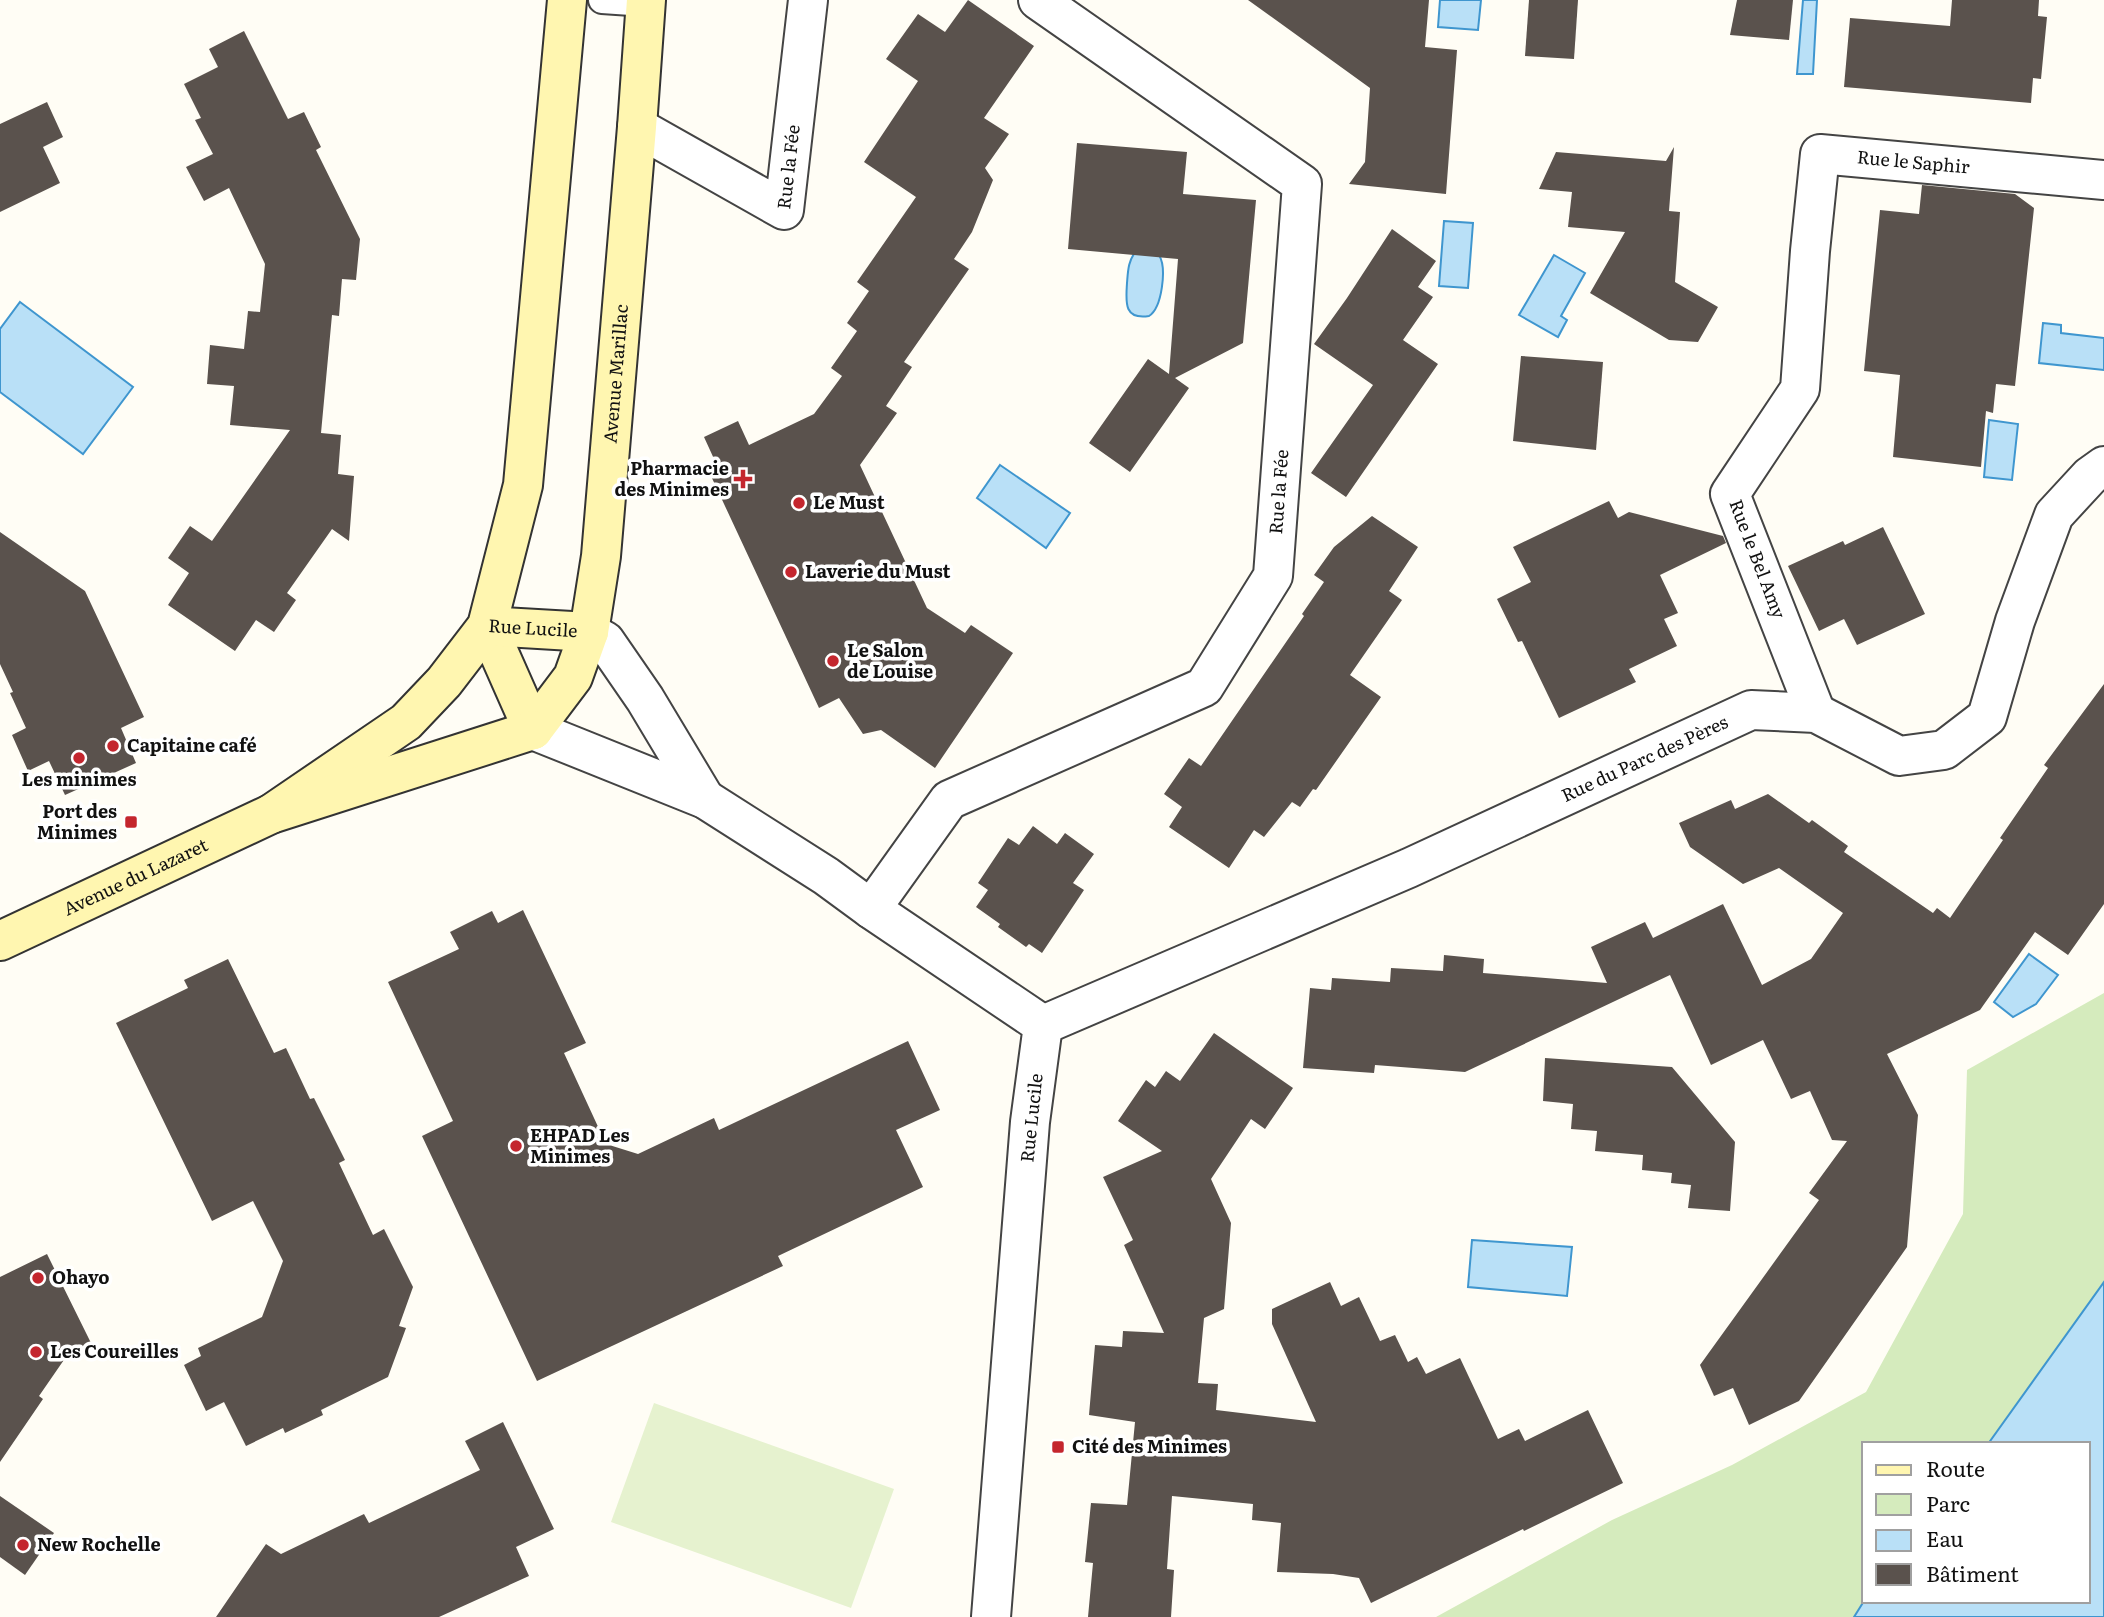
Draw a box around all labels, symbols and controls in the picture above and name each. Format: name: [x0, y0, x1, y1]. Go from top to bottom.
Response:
street label: Rue la Fée: [769, 123, 806, 211]
street label: Rue le Saphir: [1856, 142, 1971, 180]
street label: Avenue Marillac: [596, 303, 634, 444]
street label: Rue la Fée: [1261, 448, 1294, 535]
place label: Pharmacie des Minimes: [614, 454, 729, 502]
marker: Pharmacie des Minimes: [735, 471, 751, 487]
place label: Le Must: [813, 488, 885, 515]
marker: Le Must: [791, 495, 807, 511]
street label: Rue le Bel Amy: [1723, 495, 1794, 623]
place label: Laverie du Must: [805, 557, 951, 584]
marker: Laverie du Must: [783, 564, 799, 580]
street label: Rue Lucile: [488, 611, 578, 643]
place label: Le Salon de Louise: [847, 636, 933, 684]
marker: Le Salon de Louise: [825, 653, 841, 669]
street label: Rue du Parc des Pères: [1556, 707, 1732, 808]
place label: Capitaine café: [127, 731, 257, 758]
marker: Capitaine café: [105, 738, 121, 754]
marker: Les minimes: [71, 750, 87, 766]
place label: Les minimes: [22, 765, 136, 792]
place label: Port des Minimes: [37, 797, 117, 845]
marker: Port des Minimes: [123, 814, 139, 830]
street label: Avenue du Lazaret: [58, 830, 213, 921]
street label: Rue Lucile: [1012, 1072, 1049, 1164]
place label: EHPAD Les Minimes: [530, 1121, 629, 1169]
marker: EHPAD Les Minimes: [508, 1138, 524, 1154]
place label: Ohayo: [52, 1263, 110, 1290]
marker: Ohayo: [30, 1270, 46, 1286]
place label: Les Coureilles: [50, 1337, 178, 1364]
marker: Les Coureilles: [28, 1344, 44, 1360]
place label: Cité des Minimes: [1072, 1432, 1227, 1459]
marker: Cité des Minimes: [1050, 1439, 1066, 1455]
legend: [1862, 1442, 2090, 1603]
text: Route: [1926, 1452, 1985, 1483]
text: Parc: [1926, 1487, 1970, 1518]
text: Eau: [1926, 1522, 1964, 1553]
place label: New Rochelle: [37, 1530, 161, 1557]
marker: New Rochelle: [15, 1537, 31, 1553]
text: Bâtiment: [1926, 1557, 2019, 1588]

